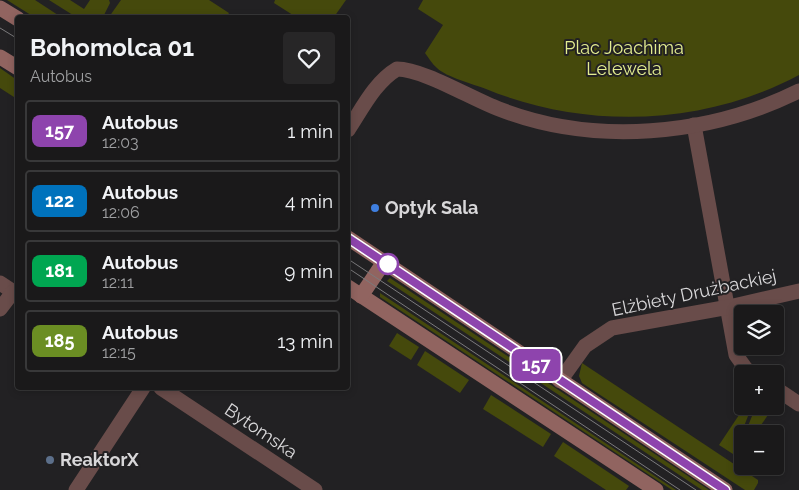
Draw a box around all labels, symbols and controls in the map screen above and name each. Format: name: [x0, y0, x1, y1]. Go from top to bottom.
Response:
button: heart: [283, 32, 335, 84]
text: Bohomolca 01: [30, 33, 194, 62]
park label: Plac Joachima Lelewela: [564, 37, 684, 79]
text: Autobus: [30, 67, 92, 86]
text: Autobus: [102, 111, 178, 133]
text: 157: [45, 120, 74, 141]
text: 1 min: [287, 120, 333, 142]
text: 12:03: [102, 133, 139, 152]
text: Autobus: [102, 181, 178, 203]
text: 122: [45, 190, 74, 211]
text: 4 min: [285, 190, 333, 212]
place label: Optyk Sala: [385, 197, 478, 218]
marker: Optyk Sala: [369, 202, 381, 214]
text: 12:06: [102, 203, 140, 222]
text: Autobus: [102, 251, 178, 273]
unlabelled marker: [377, 253, 399, 275]
text: 181: [45, 260, 74, 281]
text: 9 min: [284, 260, 333, 282]
street label: Elżbiety Drużbackiej: [610, 265, 778, 320]
text: 12:11: [102, 273, 134, 292]
map controls: [734, 305, 784, 475]
button: layers: [734, 305, 784, 355]
text: Autobus: [102, 321, 178, 343]
text: 185: [45, 330, 74, 351]
text: 13 min: [277, 330, 333, 352]
text: 12:15: [102, 343, 136, 362]
line badge: 157: [507, 349, 565, 381]
text: 157: [522, 354, 550, 375]
button: +: [734, 365, 784, 415]
street label: Bytomska: [221, 399, 301, 462]
button: −: [734, 425, 784, 475]
place label: ReaktorX: [60, 449, 139, 470]
marker: ReaktorX: [44, 454, 56, 466]

